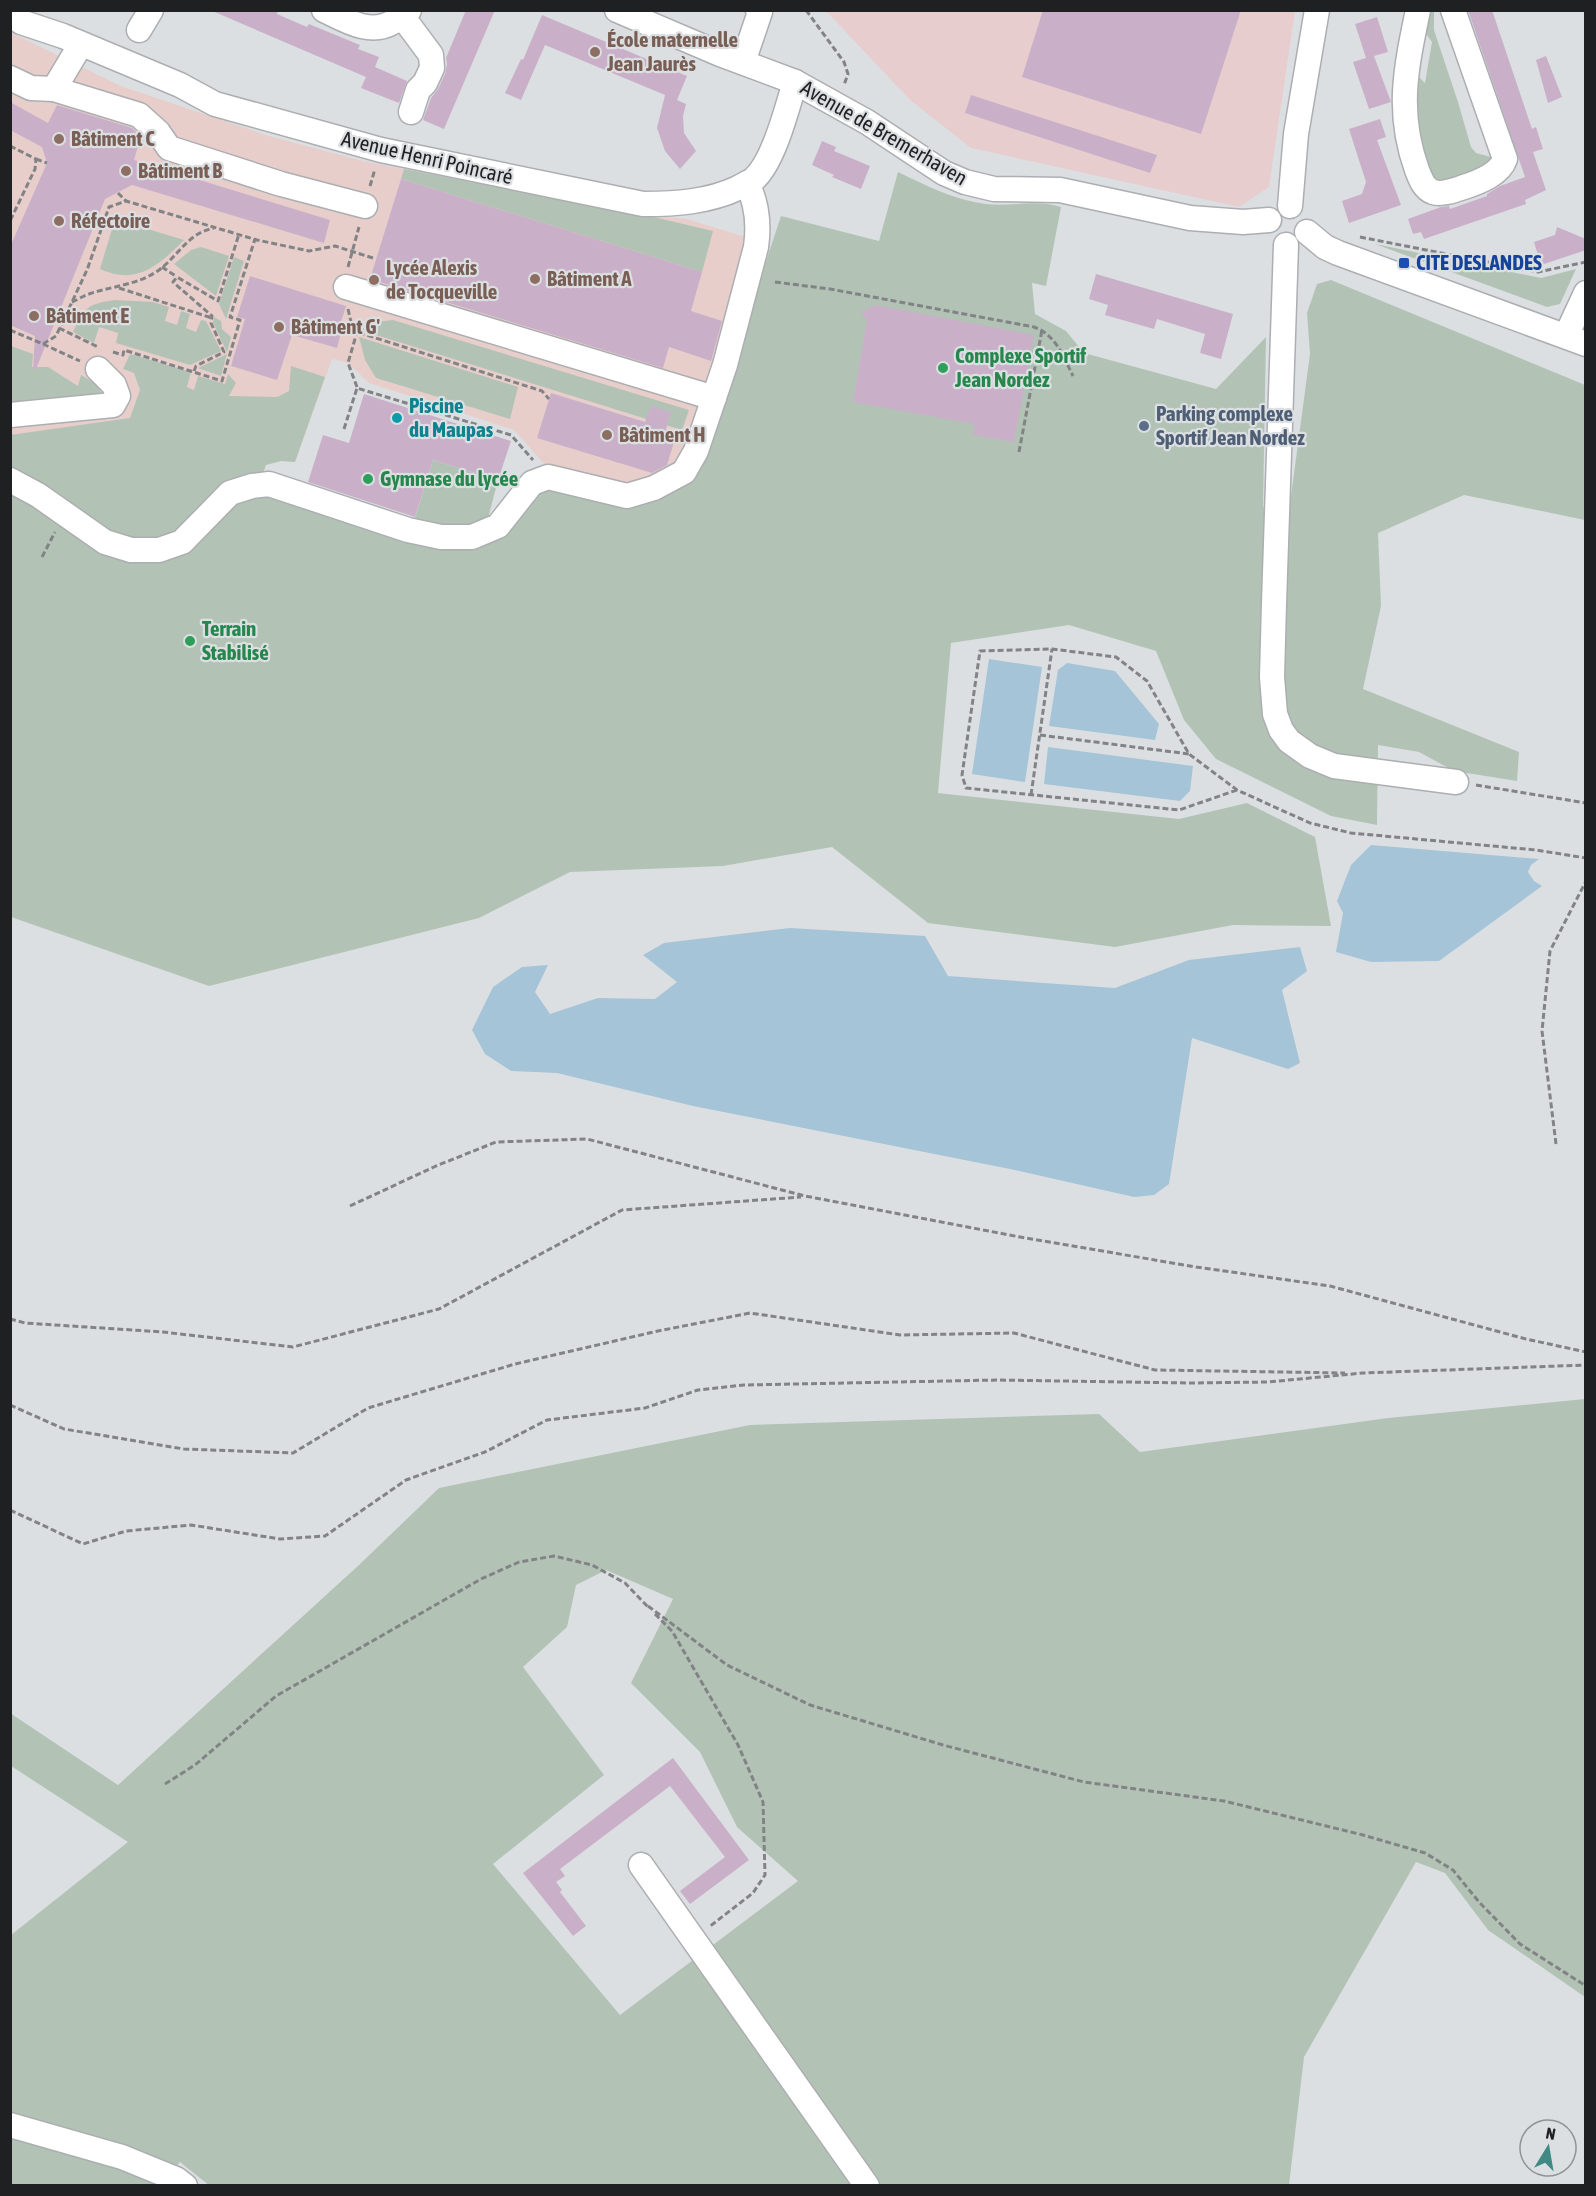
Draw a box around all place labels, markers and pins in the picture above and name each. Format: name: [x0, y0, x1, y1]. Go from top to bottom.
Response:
place label: École maternelle Jean Jaurès: [606, 27, 738, 75]
marker: École maternelle Jean Jaurès: [588, 45, 602, 59]
place label: Bâtiment C: [71, 126, 155, 150]
marker: Bâtiment C: [52, 132, 66, 146]
place label: Bâtiment B: [138, 158, 222, 182]
marker: Bâtiment B: [119, 164, 133, 178]
place label: Réfectoire: [71, 208, 150, 232]
marker: Réfectoire: [52, 214, 66, 228]
place label: CITE DESLANDES: [1416, 250, 1542, 274]
place label: Lycée Alexis de Tocqueville: [386, 255, 497, 303]
marker: CITE DESLANDES: [1397, 256, 1411, 270]
place label: Bâtiment A: [547, 266, 632, 290]
marker: Bâtiment A: [528, 272, 542, 286]
marker: Lycée Alexis de Tocqueville: [367, 273, 381, 287]
place label: Bâtiment E: [46, 303, 129, 327]
marker: Bâtiment E: [27, 309, 41, 323]
place label: Bâtiment G': [291, 314, 380, 338]
marker: Bâtiment G': [272, 320, 286, 334]
place label: Complexe Sportif Jean Nordez: [954, 343, 1086, 391]
marker: Complexe Sportif Jean Nordez: [936, 361, 950, 375]
place label: Piscine du Maupas: [409, 393, 494, 441]
place label: Parking complexe Sportif Jean Nordez: [1156, 401, 1305, 449]
marker: Piscine du Maupas: [390, 411, 404, 425]
marker: Parking complexe Sportif Jean Nordez: [1137, 419, 1151, 433]
place label: Bâtiment H: [619, 422, 706, 446]
marker: Bâtiment H: [600, 428, 614, 442]
place label: Gymnase du lycée: [380, 466, 518, 490]
marker: Gymnase du lycée: [361, 472, 375, 486]
place label: Terrain Stabilisé: [202, 616, 269, 664]
marker: Terrain Stabilisé: [183, 634, 197, 648]

